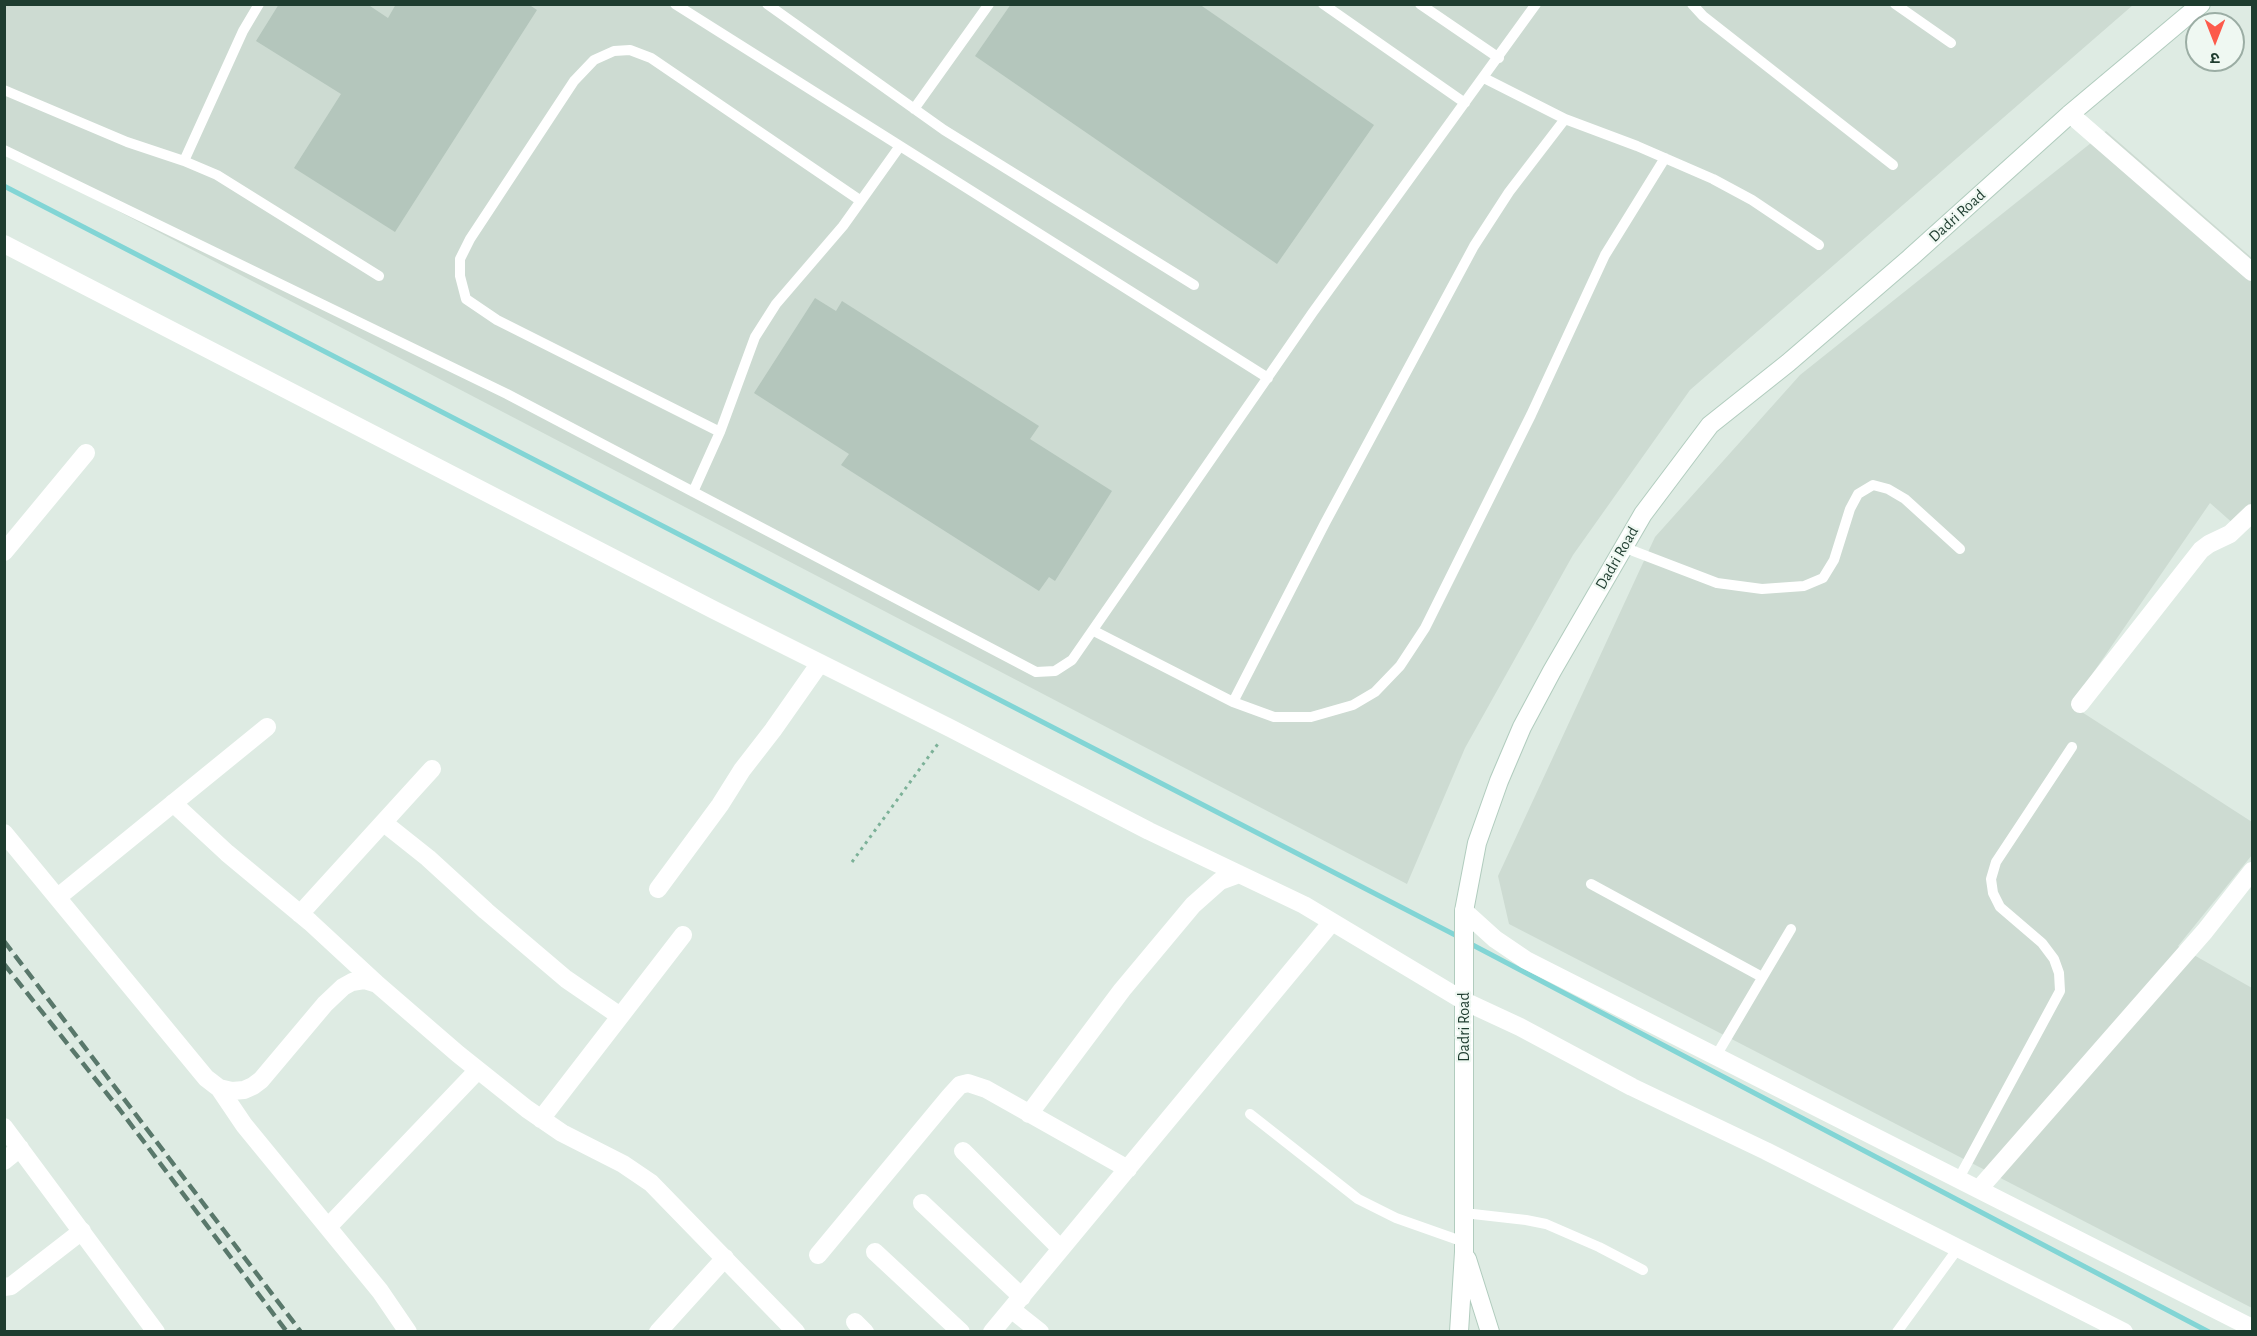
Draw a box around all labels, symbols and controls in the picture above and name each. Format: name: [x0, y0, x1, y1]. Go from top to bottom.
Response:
north arrow: [2185, 12, 2245, 72]
text: उ: [2210, 50, 2220, 66]
street label: Dadri Road: [1925, 186, 1989, 246]
street label: Dadri Road: [1591, 523, 1643, 593]
street label: Dadri Road: [1454, 992, 1474, 1062]

